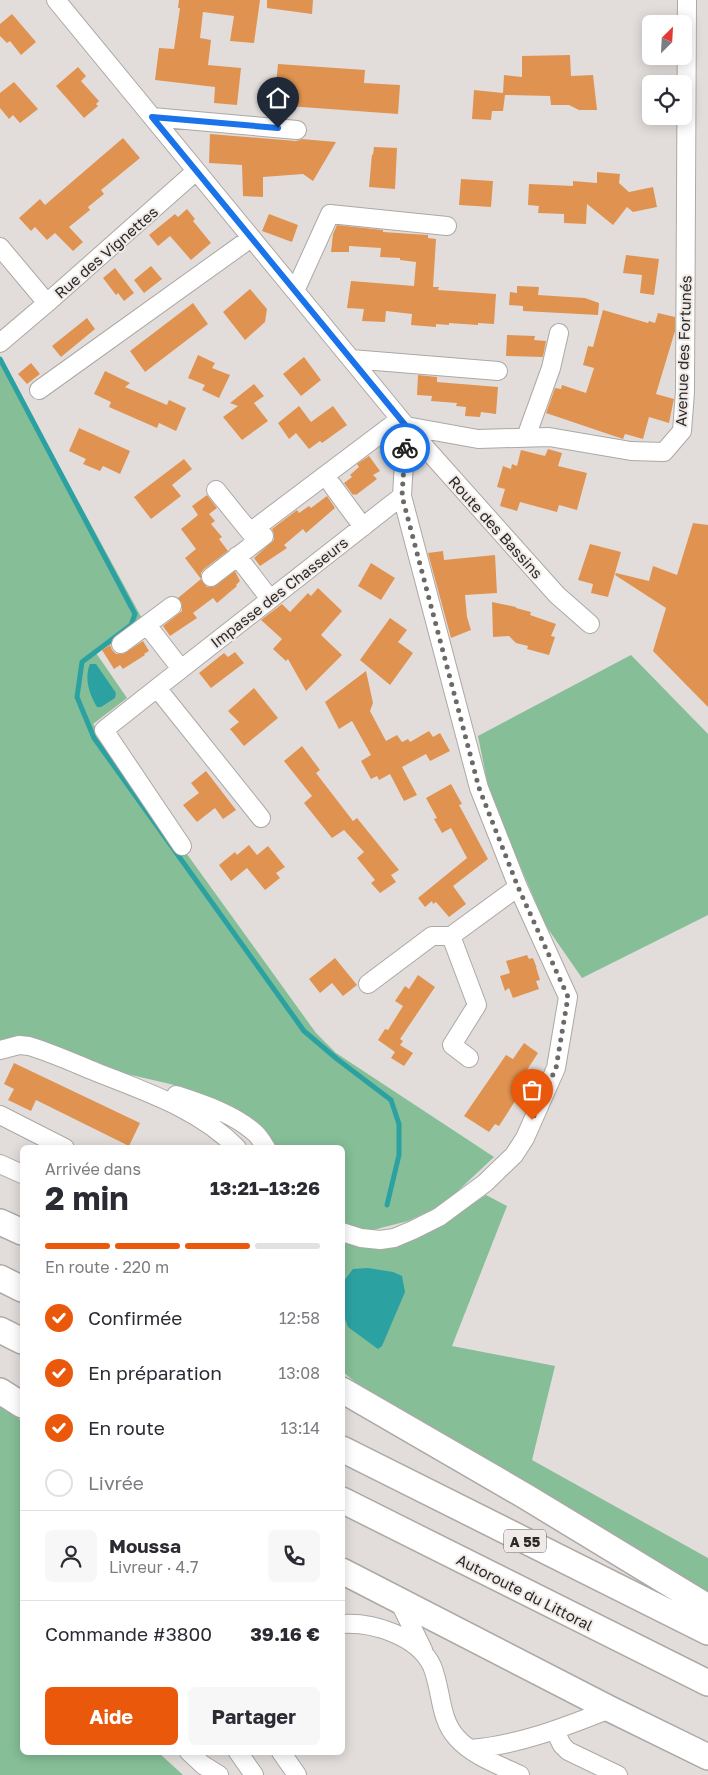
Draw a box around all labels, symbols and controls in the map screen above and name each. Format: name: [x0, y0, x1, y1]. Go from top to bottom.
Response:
north arrow: [642, 15, 692, 65]
map controls: [642, 15, 692, 125]
button: locate: [642, 75, 692, 125]
pin: [257, 77, 299, 128]
icon: home: [264, 84, 292, 112]
street label: Rue des Vignettes: [51, 202, 161, 302]
street label: Avenue des Fortunés: [671, 275, 695, 427]
courier: [380, 423, 430, 473]
icon: bike: [391, 434, 419, 462]
street label: Route des Bassins: [445, 472, 547, 582]
street label: Impasse des Chasseurs: [207, 533, 351, 651]
pin: [511, 1069, 553, 1120]
icon: bag: [518, 1076, 546, 1104]
text: Arrivée dans: [45, 1159, 141, 1179]
text: 13:21–13:26: [210, 1176, 320, 1199]
text: 2 min: [45, 1179, 129, 1217]
text: En route · 220 m: [45, 1257, 169, 1277]
icon: check: [45, 1304, 73, 1332]
text: Confirmée: [88, 1306, 182, 1329]
text: 12:58: [279, 1308, 320, 1328]
icon: check: [45, 1359, 73, 1387]
text: En préparation: [88, 1361, 222, 1384]
text: 13:08: [278, 1363, 320, 1383]
icon: check: [45, 1414, 73, 1442]
text: En route: [88, 1416, 165, 1439]
text: 13:14: [281, 1418, 320, 1438]
text: Livrée: [88, 1471, 144, 1494]
button: person: [45, 1530, 97, 1582]
button: phone: [268, 1530, 320, 1582]
road number: A 55: [504, 1530, 546, 1552]
text: Moussa: [109, 1534, 181, 1557]
street label: Autoroute du Littoral: [454, 1550, 596, 1634]
text: Livreur · 4.7: [109, 1557, 199, 1577]
text: Commande #3800: [45, 1622, 212, 1645]
text: 39.16 €: [250, 1622, 320, 1645]
button: Aide: [45, 1687, 178, 1745]
button: Partager: [188, 1687, 320, 1745]

